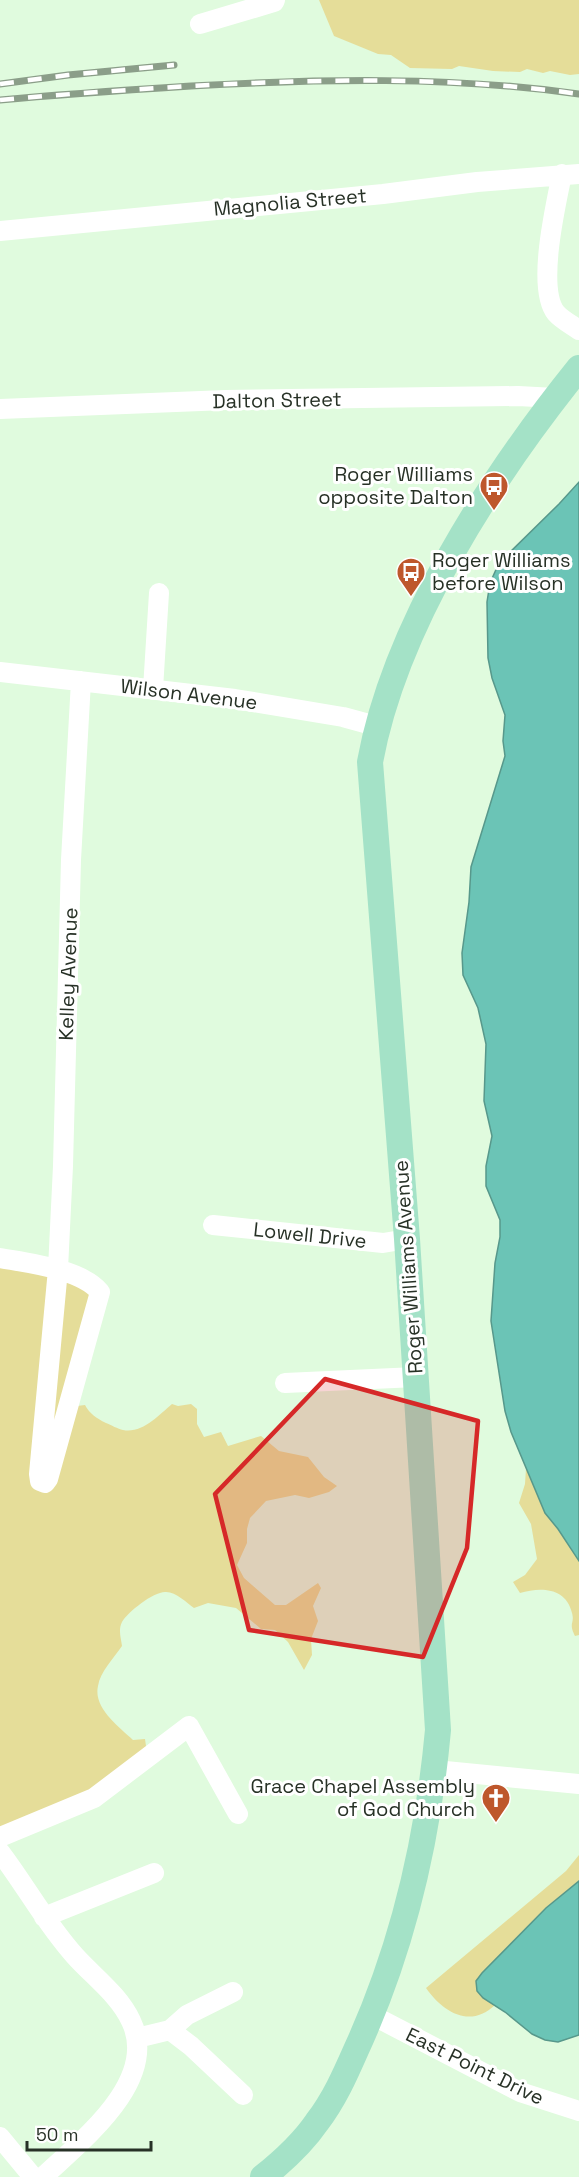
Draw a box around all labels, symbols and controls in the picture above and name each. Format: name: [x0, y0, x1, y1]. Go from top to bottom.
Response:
street label: Magnolia Street: [212, 182, 368, 222]
street label: Dalton Street: [212, 386, 342, 414]
place label: Roger Williams opposite Dalton: [318, 461, 473, 510]
bus stop icon: Roger Williams opposite Dalton: [478, 470, 510, 512]
place label: Roger Williams before Wilson: [432, 547, 571, 596]
bus stop icon: Roger Williams before Wilson: [395, 556, 427, 598]
street label: Wilson Avenue: [119, 673, 259, 715]
street label: Kelley Avenue: [53, 907, 83, 1041]
street label: Roger Williams Avenue: [388, 1159, 428, 1375]
street label: Lowell Drive: [252, 1216, 368, 1254]
place label: Grace Chapel Assembly of God Church: [251, 1773, 475, 1822]
church icon: Grace Chapel Assembly of God Church: [480, 1782, 512, 1824]
street label: East Point Drive: [402, 2021, 548, 2111]
scale bar: [27, 2114, 152, 2152]
text: 50 m: [36, 2123, 78, 2146]

